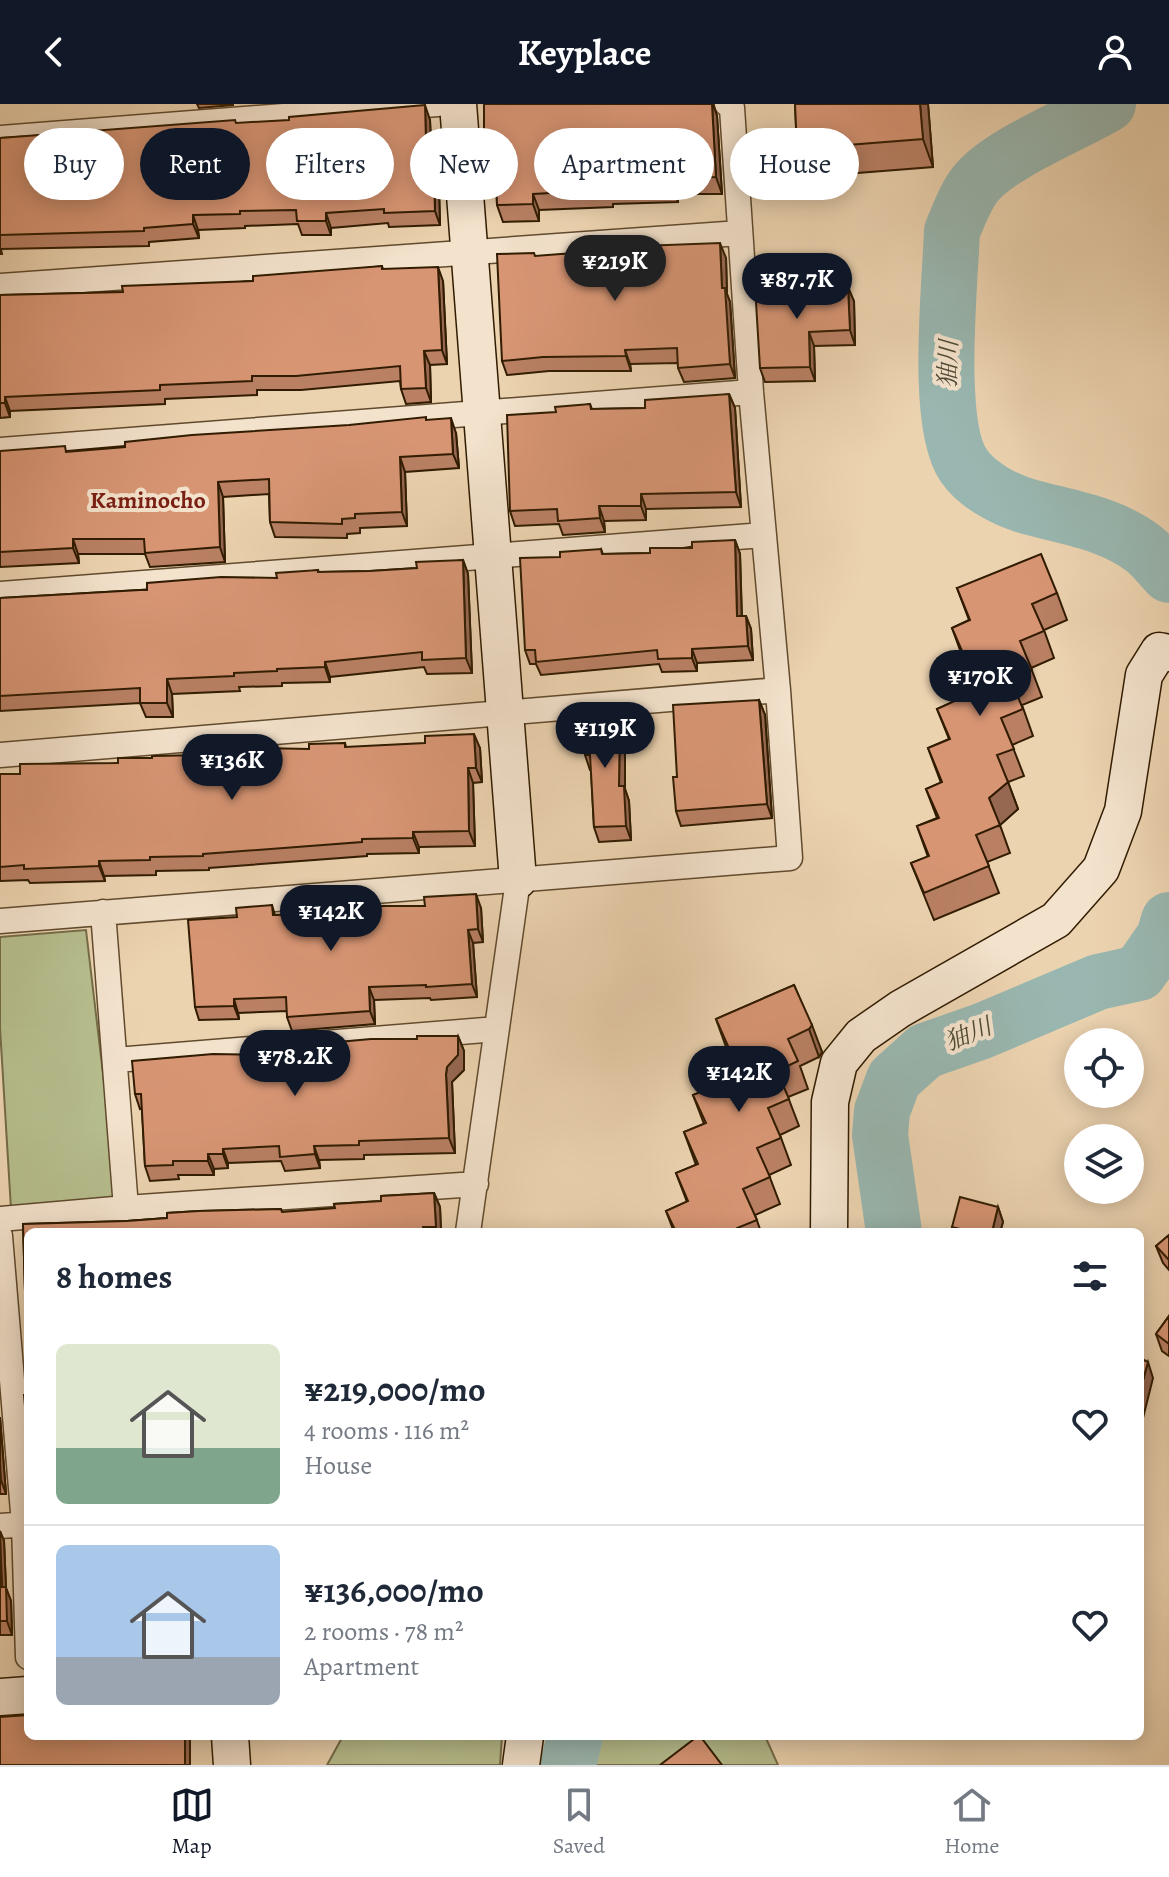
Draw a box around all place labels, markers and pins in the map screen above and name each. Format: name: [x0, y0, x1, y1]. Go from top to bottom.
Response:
pin: ¥219K: [559, 235, 671, 303]
pin: ¥87.7K: [732, 253, 862, 321]
pin: ¥170K: [924, 650, 1036, 718]
pin: ¥119K: [549, 702, 661, 770]
pin: ¥136K: [176, 734, 288, 802]
pin: ¥142K: [275, 885, 387, 953]
pin: ¥78.2K: [230, 1030, 360, 1098]
pin: ¥142K: [683, 1046, 795, 1114]

